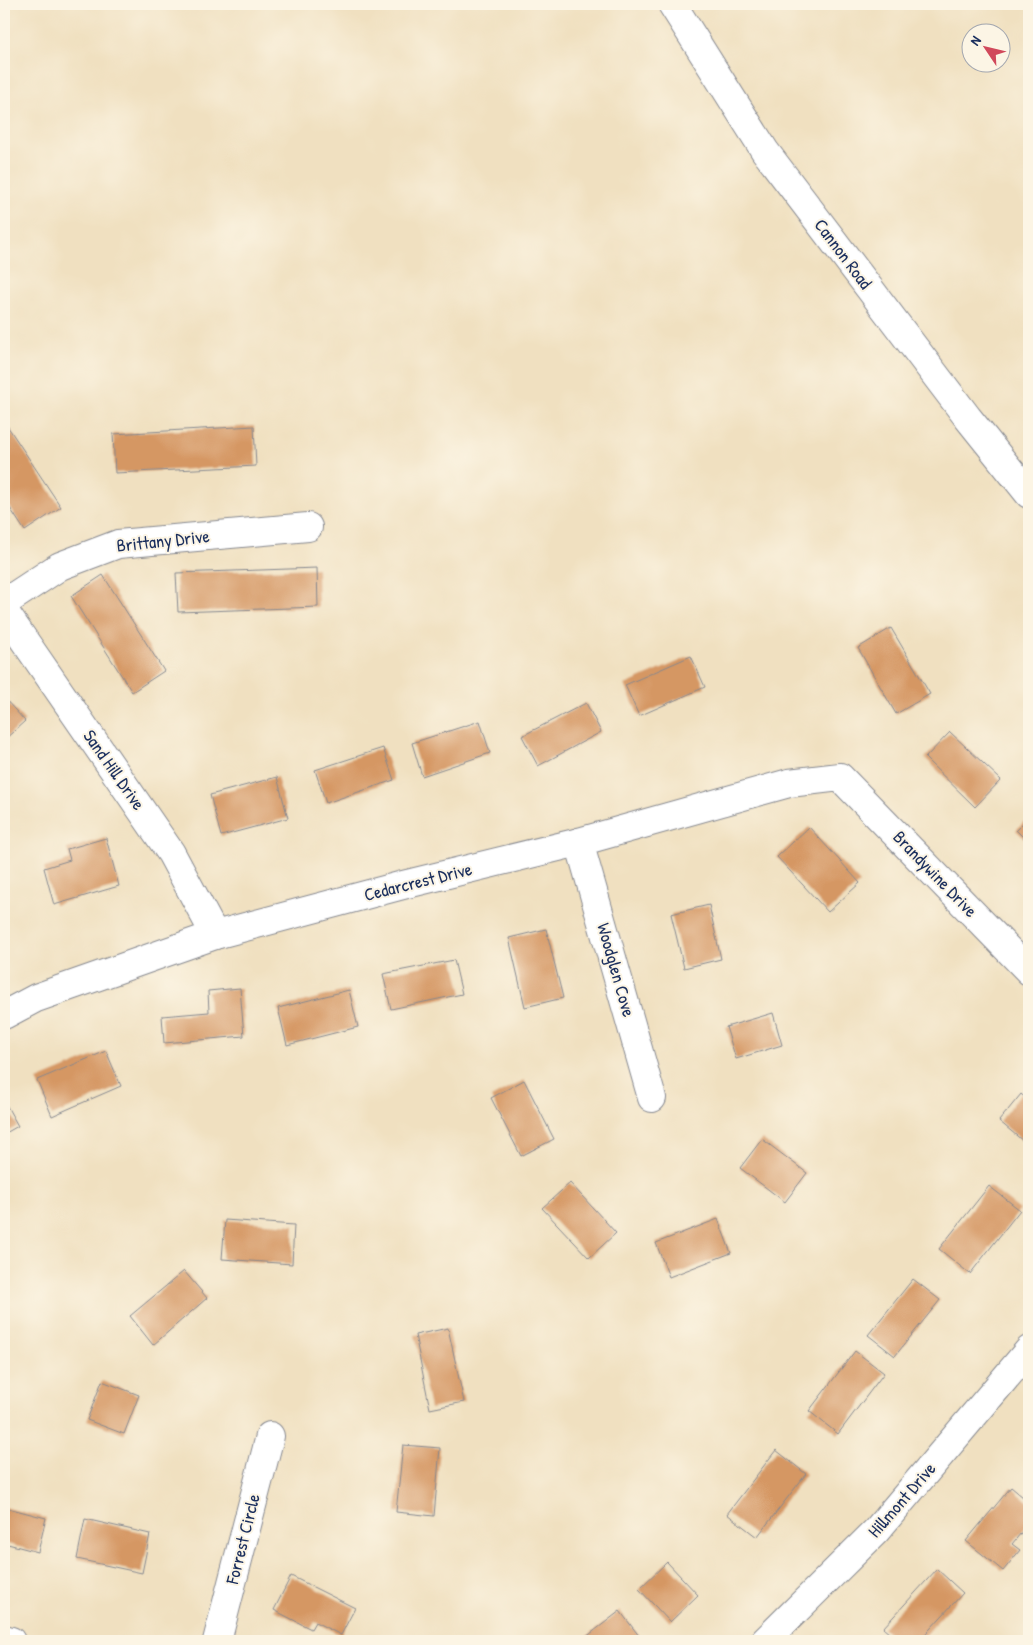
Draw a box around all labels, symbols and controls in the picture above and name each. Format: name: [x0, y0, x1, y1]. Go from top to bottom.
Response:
north arrow: [960, 22, 1010, 72]
text: N: [965, 31, 985, 49]
street label: Cannon Road: [809, 213, 878, 294]
street label: Brittany Drive: [115, 523, 211, 558]
street label: Sand Hill Drive: [78, 725, 151, 815]
street label: Brandywine Drive: [888, 825, 983, 922]
street label: Cedarcrest Drive: [361, 856, 474, 907]
street label: Woodglen Cove: [591, 920, 642, 1020]
street label: Hillmont Drive: [862, 1457, 941, 1543]
street label: Forrest Circle: [219, 1491, 266, 1588]

